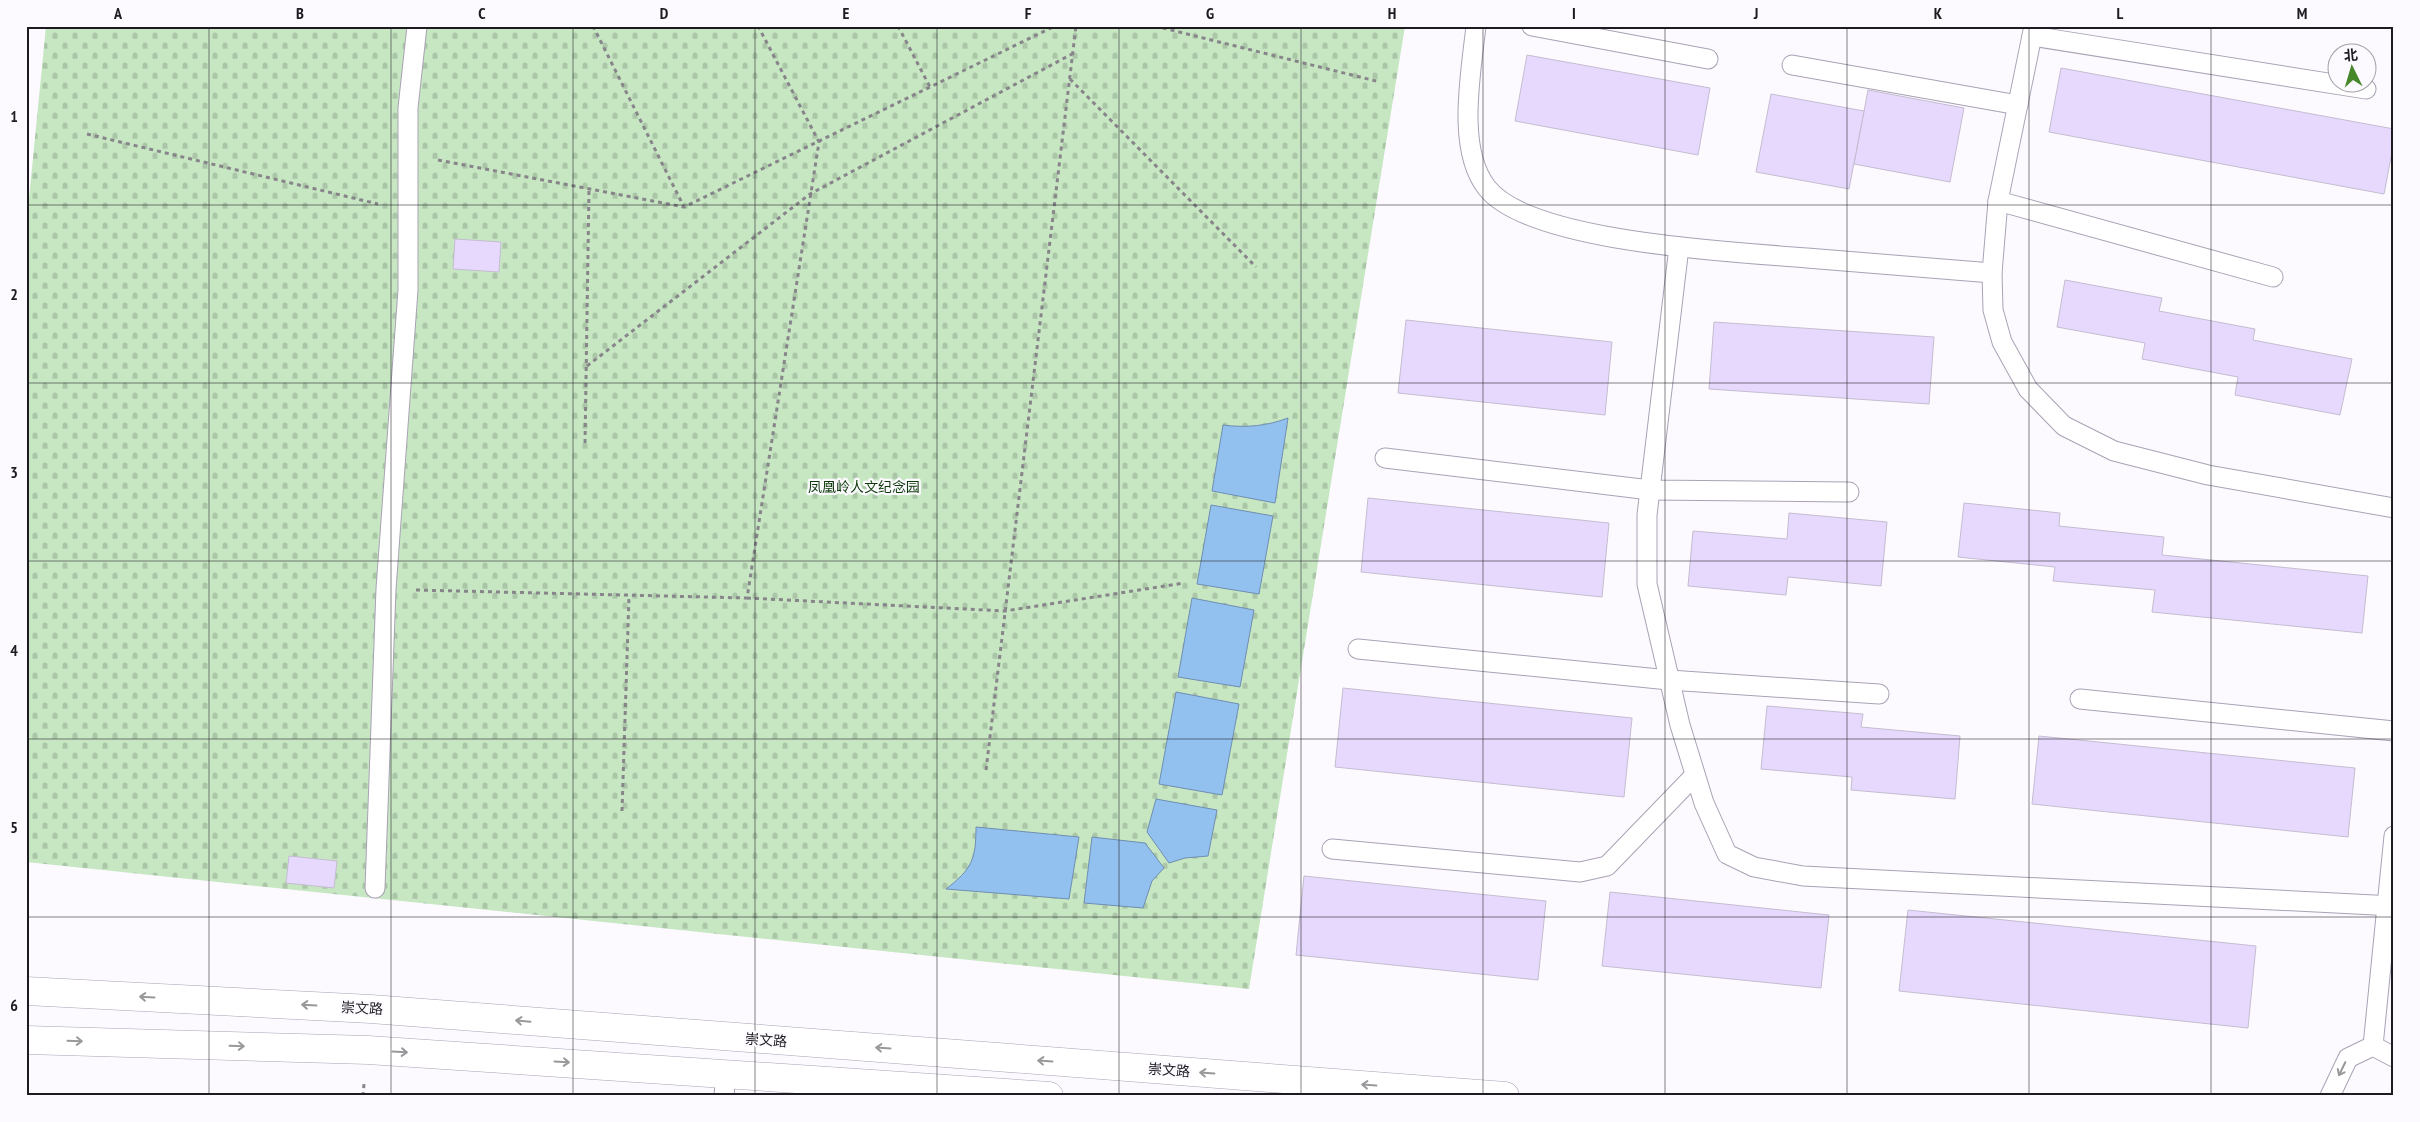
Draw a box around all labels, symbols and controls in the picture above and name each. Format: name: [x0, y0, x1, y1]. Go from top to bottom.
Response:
text: A: [113, 3, 123, 23]
text: B: [296, 3, 304, 23]
text: C: [478, 3, 486, 23]
text: D: [660, 3, 669, 23]
text: E: [843, 3, 850, 23]
text: F: [1025, 3, 1032, 23]
text: G: [1206, 3, 1214, 23]
text: H: [1388, 3, 1396, 23]
text: I: [1572, 3, 1576, 23]
text: J: [1753, 3, 1758, 23]
text: K: [1934, 3, 1943, 23]
text: L: [2117, 3, 2124, 23]
text: M: [2297, 3, 2307, 23]
north arrow: [2328, 42, 2378, 92]
text: 北: [2343, 45, 2359, 65]
text: 1: [10, 106, 18, 126]
text: 2: [10, 284, 18, 304]
text: 3: [10, 462, 18, 482]
park label: 凤凰岭人文纪念园: [808, 478, 920, 496]
text: 4: [10, 640, 18, 660]
text: 5: [10, 817, 18, 837]
one-way arrow: [139, 993, 155, 1002]
text: 6: [10, 995, 18, 1015]
street label: 崇文路: [341, 998, 383, 1018]
one-way arrow: [301, 1001, 317, 1010]
one-way arrow: [516, 1016, 532, 1026]
street label: 崇文路: [744, 1030, 788, 1050]
one-way arrow: [67, 1037, 83, 1046]
one-way arrow: [229, 1042, 245, 1051]
one-way arrow: [875, 1044, 891, 1053]
one-way arrow: [392, 1048, 408, 1057]
one-way arrow: [1037, 1056, 1053, 1065]
one-way arrow: [554, 1058, 570, 1067]
street label: 崇文路: [1147, 1060, 1191, 1080]
one-way arrow: [2337, 1061, 2347, 1076]
one-way arrow: [1199, 1068, 1215, 1078]
one-way arrow: [1361, 1081, 1377, 1090]

